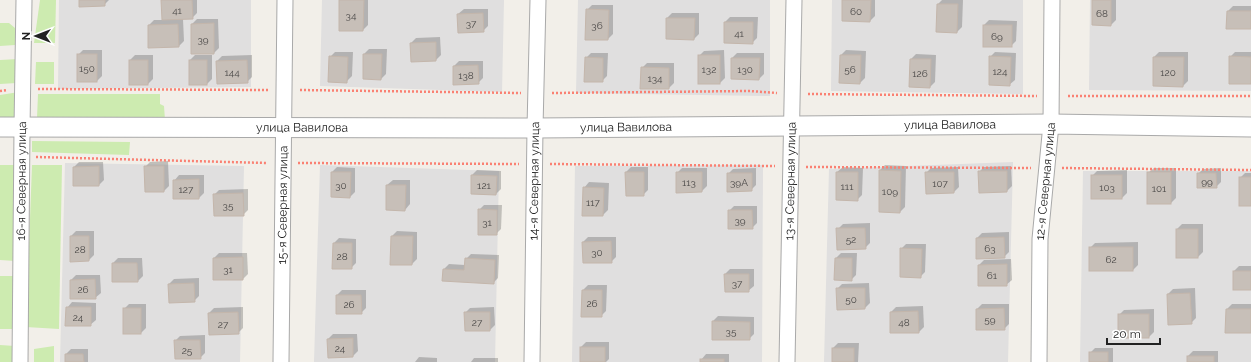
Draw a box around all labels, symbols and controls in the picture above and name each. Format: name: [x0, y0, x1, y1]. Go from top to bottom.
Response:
house number: 41: [172, 5, 183, 16]
house number: 60: [850, 6, 862, 17]
house number: 68: [1096, 8, 1108, 19]
house number: 34: [346, 10, 357, 21]
north arrow: [16, 16, 56, 56]
house number: 37: [466, 18, 477, 29]
house number: 36: [591, 20, 603, 31]
house number: 41: [734, 28, 745, 39]
house number: 69: [991, 31, 1003, 42]
text: N: [20, 32, 33, 40]
house number: 39: [197, 34, 209, 45]
house number: 150: [79, 63, 95, 74]
house number: 132: [702, 64, 716, 75]
house number: 130: [737, 64, 753, 75]
house number: 56: [844, 64, 856, 75]
house number: 124: [993, 66, 1008, 77]
house number: 144: [224, 67, 240, 78]
house number: 120: [1160, 67, 1176, 78]
house number: 126: [912, 68, 928, 79]
house number: 138: [458, 70, 474, 81]
house number: 134: [647, 73, 663, 84]
street label: улица Вавилова: [904, 117, 996, 132]
street label: улица Вавилова: [256, 120, 348, 135]
street label: улица Вавилова: [580, 120, 672, 135]
street label: 16-я Северная улица: [14, 121, 29, 241]
street label: 14-я Северная улица: [527, 122, 542, 240]
street label: 13-я Северная улица: [782, 122, 799, 240]
street label: 12-я Северная улица: [1033, 122, 1058, 241]
street label: 15-я Северная улица: [275, 146, 290, 264]
house number: 99: [1201, 176, 1213, 187]
house number: 113: [682, 177, 696, 188]
house number: 39A: [730, 177, 748, 188]
house number: 107: [932, 178, 948, 189]
house number: 30: [335, 180, 347, 191]
house number: 121: [477, 180, 492, 191]
house number: 111: [841, 181, 854, 192]
house number: 103: [1099, 182, 1115, 193]
house number: 101: [1152, 183, 1167, 194]
house number: 127: [179, 184, 194, 195]
house number: 109: [882, 186, 898, 197]
house number: 117: [586, 197, 601, 208]
house number: 35: [223, 200, 234, 211]
house number: 39: [734, 215, 746, 226]
house number: 31: [482, 217, 493, 228]
house number: 52: [846, 234, 856, 245]
house number: 63: [984, 243, 996, 254]
house number: 28: [74, 244, 86, 255]
house number: 30: [591, 247, 603, 258]
house number: 28: [336, 251, 348, 262]
house number: 62: [1105, 254, 1117, 265]
house number: 31: [223, 264, 234, 275]
house number: 61: [987, 270, 998, 281]
house number: 37: [732, 278, 743, 289]
house number: 26: [77, 284, 89, 295]
house number: 50: [845, 294, 857, 305]
house number: 26: [586, 298, 598, 309]
house number: 26: [343, 299, 355, 310]
house number: 24: [73, 312, 84, 323]
house number: 59: [984, 314, 996, 325]
house number: 27: [472, 317, 483, 328]
house number: 48: [898, 317, 910, 328]
house number: 27: [218, 319, 229, 330]
scale bar: [1107, 320, 1160, 346]
house number: 35: [726, 326, 737, 337]
text: 20 m: [1113, 327, 1141, 341]
house number: 24: [335, 343, 346, 354]
house number: 25: [182, 345, 193, 356]

